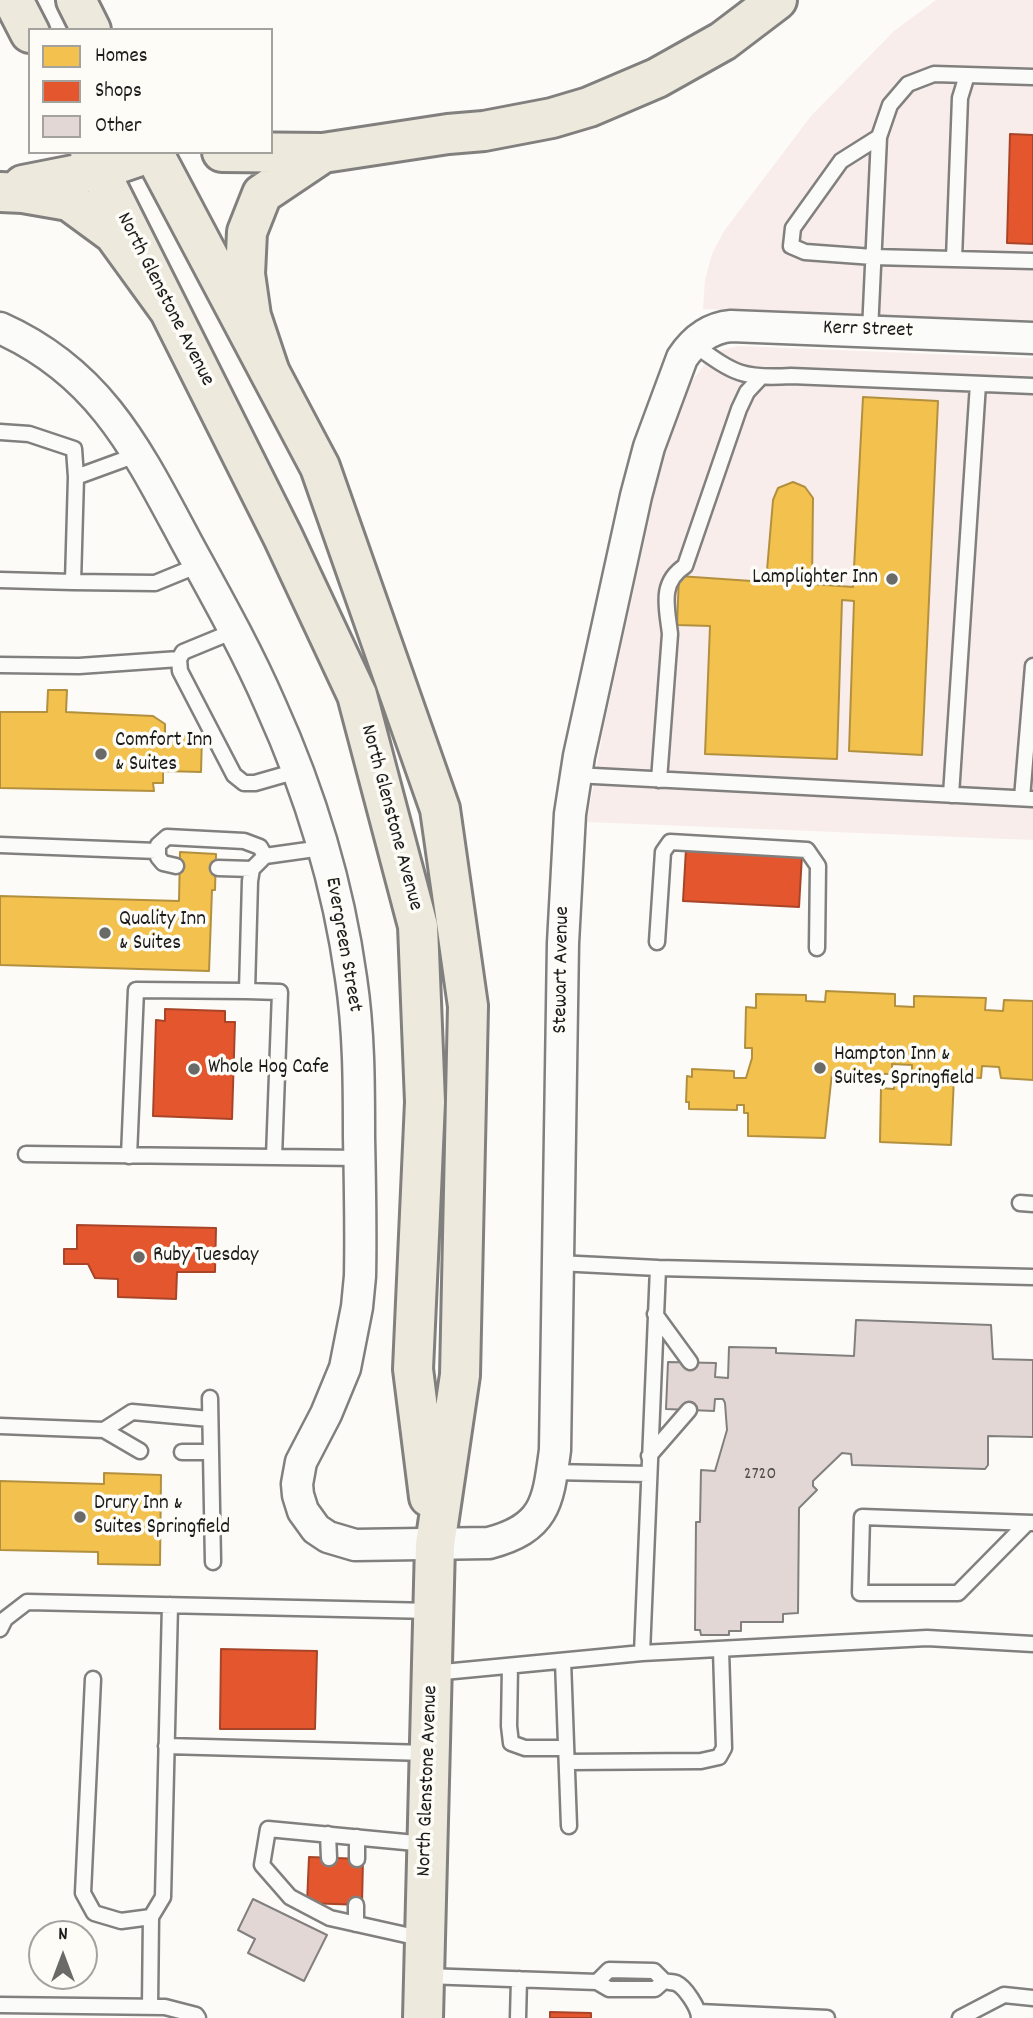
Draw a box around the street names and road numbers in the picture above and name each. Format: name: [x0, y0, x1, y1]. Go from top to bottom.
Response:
street label: North Glenstone Avenue: [109, 209, 219, 391]
street label: Kerr Street: [822, 317, 914, 345]
street label: North Glenstone Avenue: [353, 722, 427, 914]
street label: Evergreen Street: [318, 876, 366, 1014]
street label: Stewart Avenue: [549, 906, 577, 1034]
street label: North Glenstone Avenue: [413, 1685, 445, 1877]

